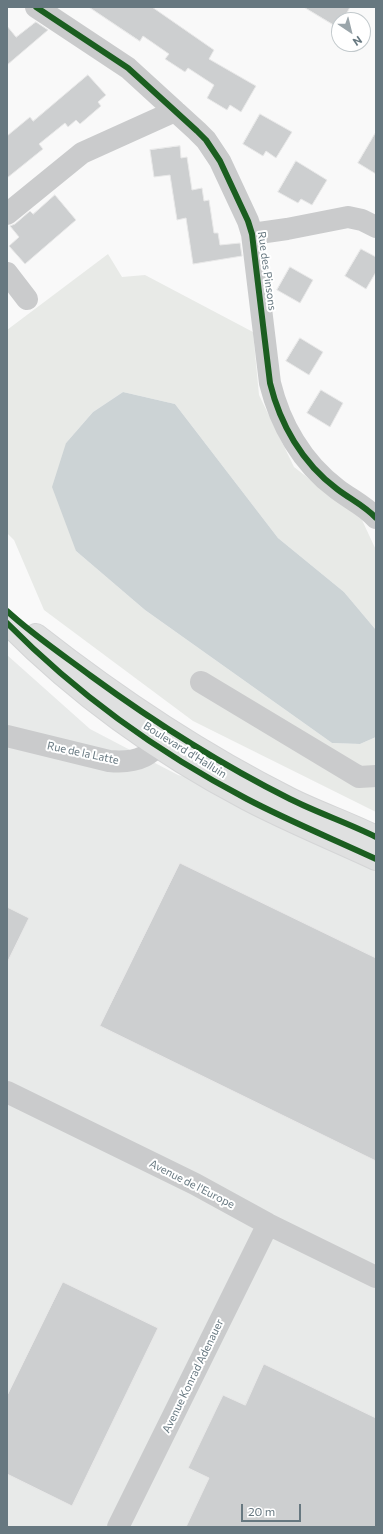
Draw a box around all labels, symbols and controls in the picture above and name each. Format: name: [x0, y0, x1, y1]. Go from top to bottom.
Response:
north arrow: [331, 12, 371, 52]
text: N: [350, 34, 365, 49]
street label: Rue des Pinsons: [255, 231, 279, 311]
street label: Boulevard d'Halluin: [141, 719, 229, 781]
street label: Rue de la Latte: [46, 739, 120, 767]
street label: Avenue de l'Europe: [147, 1157, 237, 1211]
street label: Avenue Konrad Adenauer: [160, 1317, 226, 1435]
scale bar: [243, 1496, 303, 1522]
text: 20 m: [248, 1504, 275, 1518]

